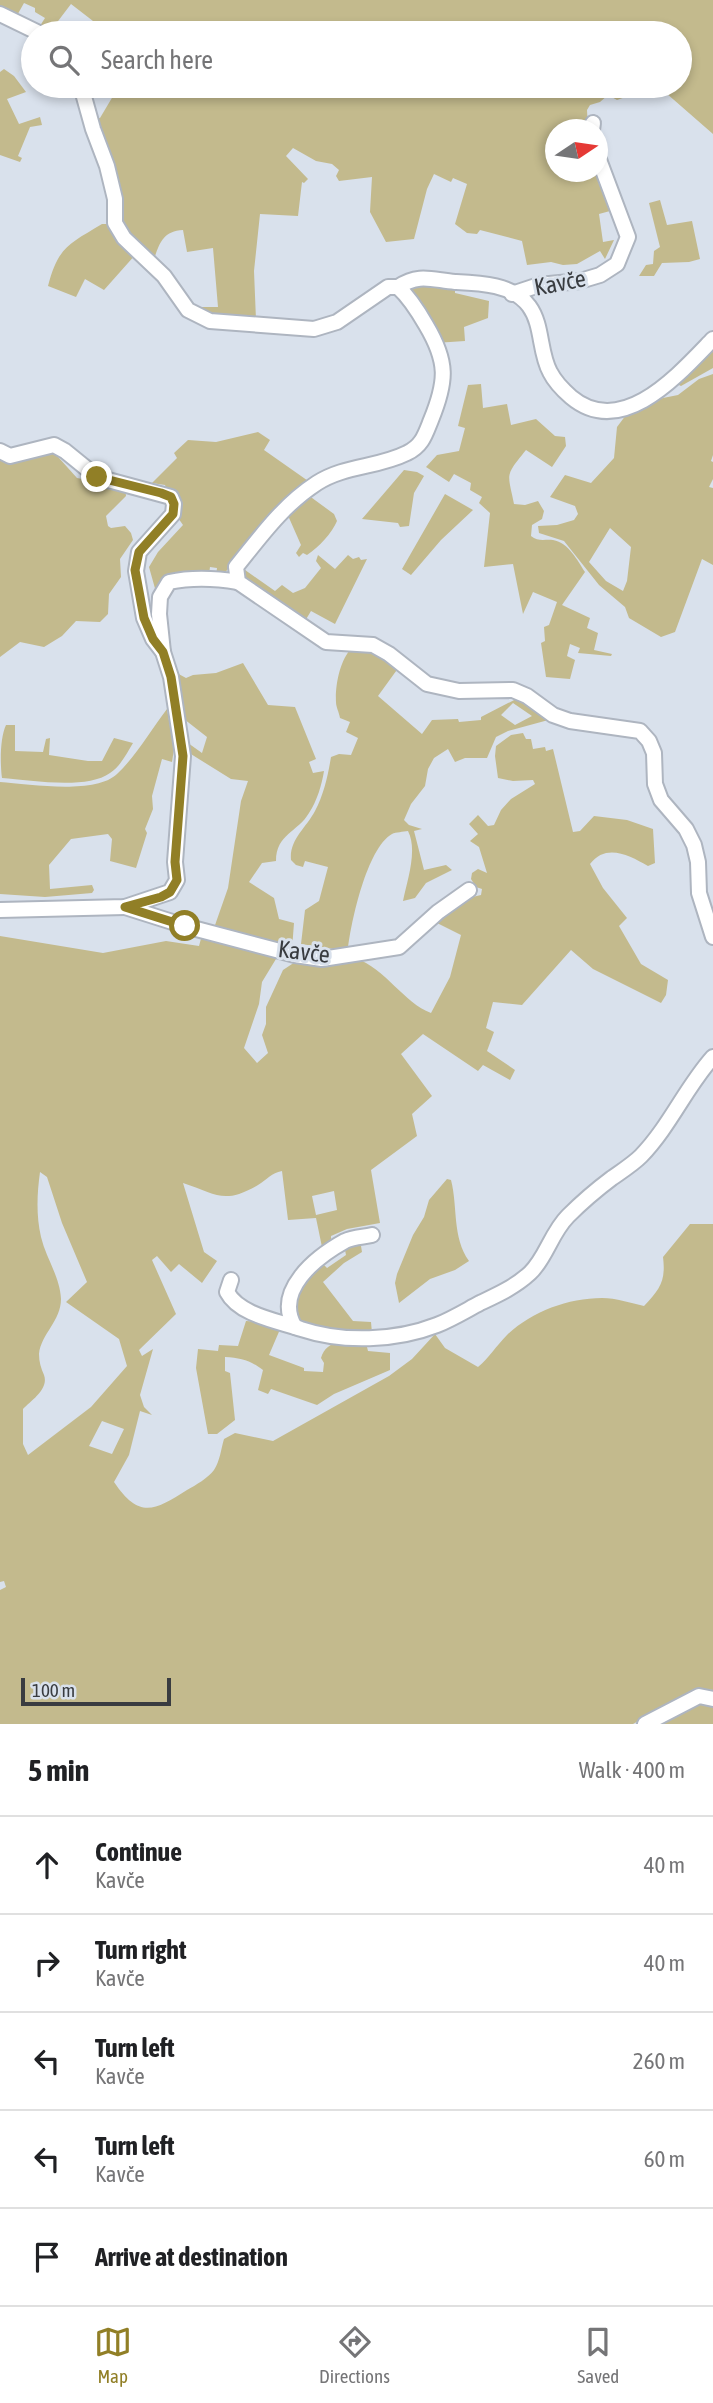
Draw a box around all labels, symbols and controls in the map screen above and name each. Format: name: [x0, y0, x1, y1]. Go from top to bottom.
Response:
search box: [21, 21, 692, 98]
icon: search: [45, 41, 83, 79]
text: Search here: [101, 45, 213, 75]
north arrow: [545, 119, 608, 182]
street label: Kavče: [532, 264, 588, 301]
route end: [81, 461, 112, 492]
route start: [169, 910, 200, 941]
street label: Kavče: [277, 935, 331, 968]
scale bar: [21, 1675, 172, 1707]
text: 100 m: [32, 1679, 75, 1701]
text: 5 min: [28, 1753, 89, 1787]
text: Walk · 400 m: [579, 1757, 685, 1783]
text: Continue: [95, 1837, 182, 1867]
icon: ahead: [28, 1846, 66, 1884]
text: 40 m: [644, 1852, 685, 1878]
text: Kavče: [95, 1867, 145, 1893]
text: Turn right: [95, 1935, 186, 1965]
icon: right: [28, 1944, 66, 1982]
text: 40 m: [644, 1950, 685, 1976]
text: Kavče: [95, 1965, 145, 1991]
text: Turn left: [95, 2033, 175, 2063]
icon: left: [28, 2042, 66, 2080]
text: 260 m: [633, 2048, 685, 2074]
text: Kavče: [95, 2063, 145, 2089]
text: Turn left: [95, 2131, 175, 2161]
icon: left: [28, 2140, 66, 2178]
text: 60 m: [644, 2146, 685, 2172]
text: Kavče: [95, 2161, 145, 2187]
icon: arrive: [28, 2238, 66, 2276]
text: Arrive at destination: [95, 2242, 288, 2272]
tab: Map: [94, 2323, 132, 2387]
tab: Directions: [319, 2323, 390, 2387]
tab: Saved: [577, 2323, 619, 2387]

